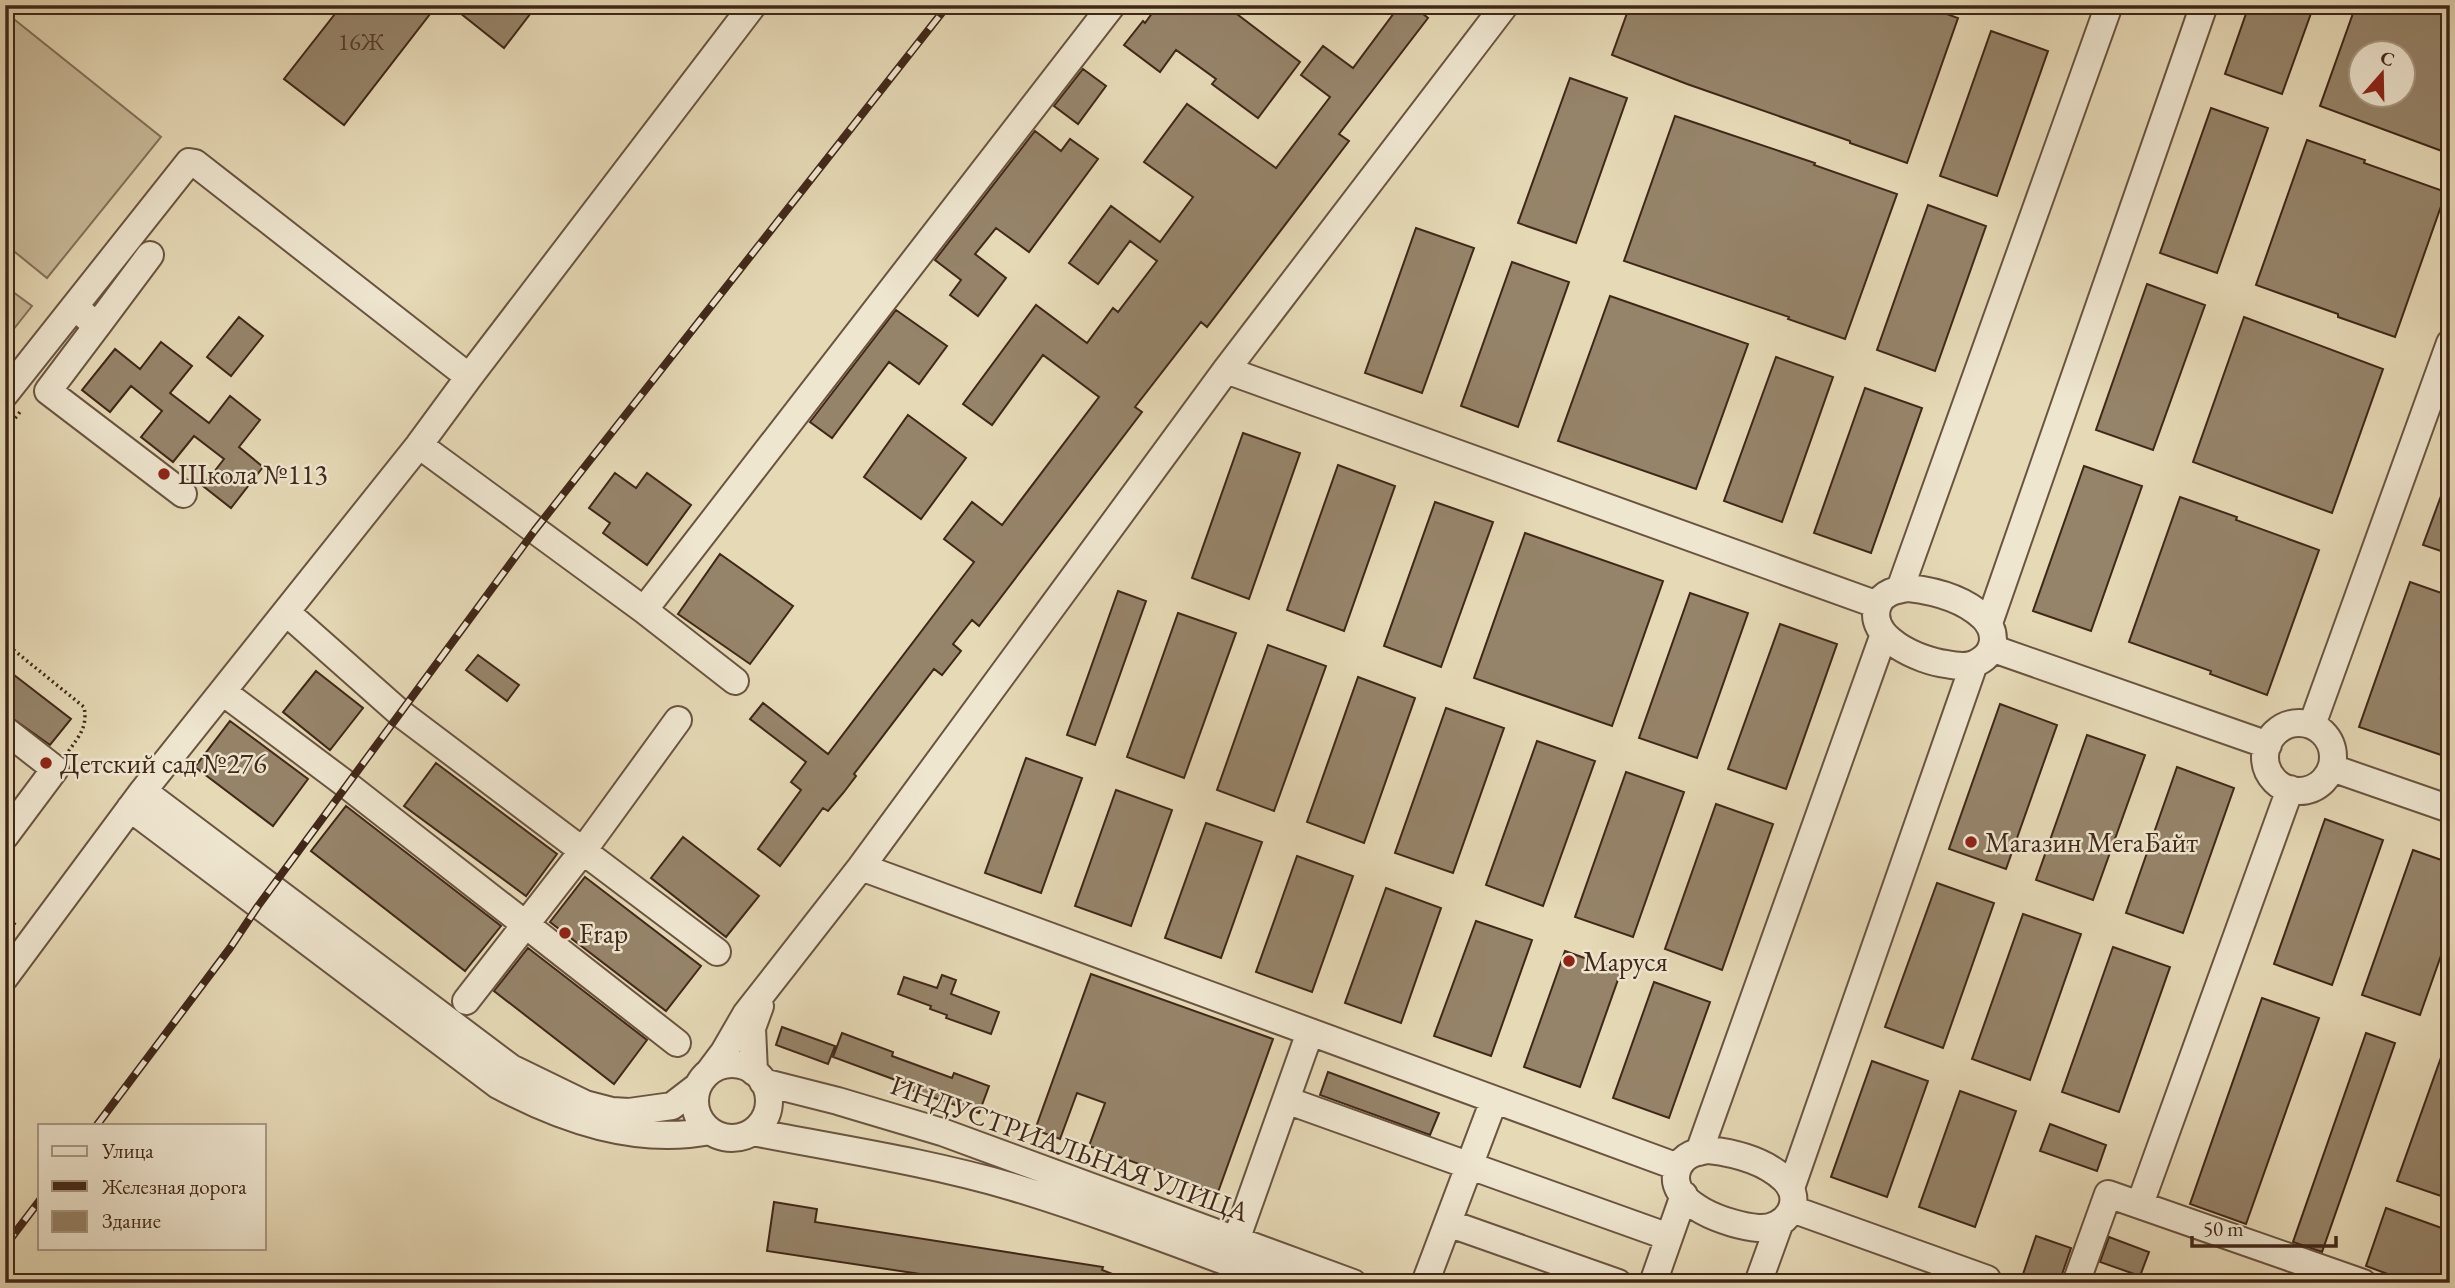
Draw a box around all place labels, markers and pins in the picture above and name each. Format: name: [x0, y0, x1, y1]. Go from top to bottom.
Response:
place label: Школа №113: [178, 456, 328, 492]
marker: Школа №113: [156, 466, 172, 482]
place label: Детский сад №276: [60, 745, 267, 781]
marker: Детский сад №276: [38, 755, 54, 771]
place label: Магазин МегаБайт: [1985, 824, 2198, 860]
marker: Магазин МегаБайт: [1963, 834, 1979, 850]
place label: Frap: [579, 915, 628, 951]
marker: Frap: [557, 925, 573, 941]
place label: Маруся: [1583, 943, 1668, 979]
marker: Маруся: [1561, 953, 1577, 969]

